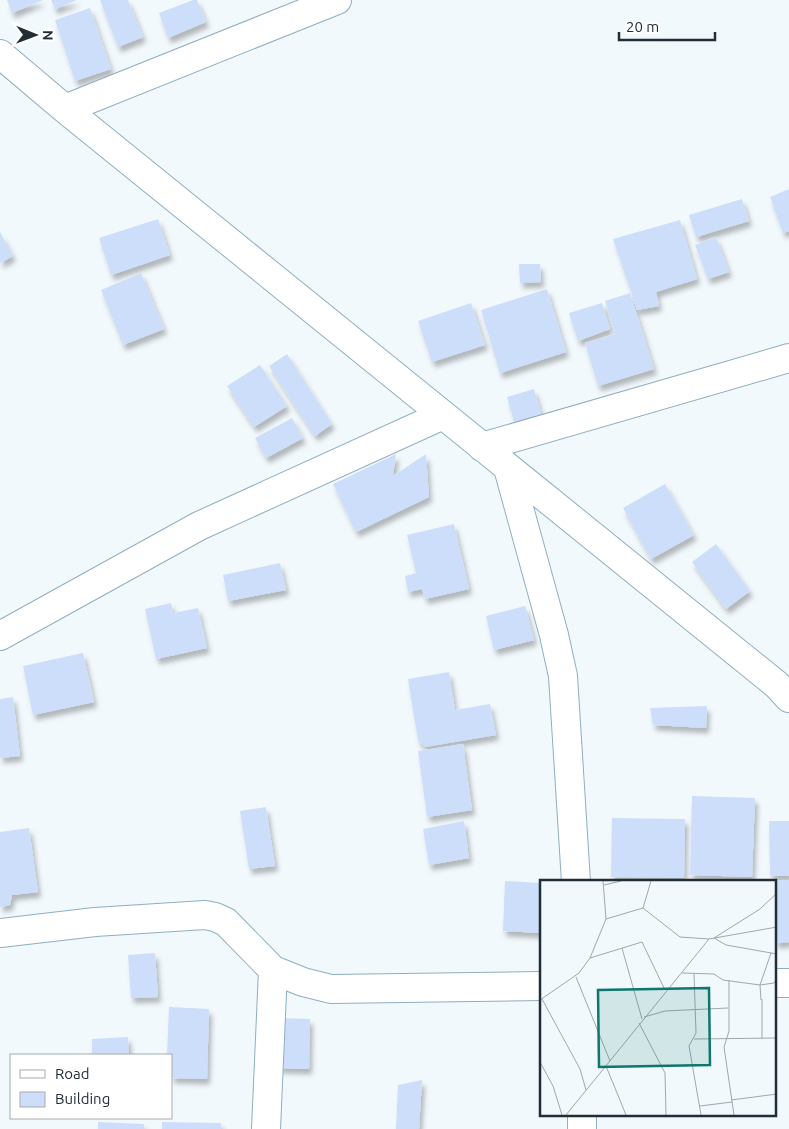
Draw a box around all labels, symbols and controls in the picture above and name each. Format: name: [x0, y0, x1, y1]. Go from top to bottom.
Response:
north arrow: [10, 10, 60, 60]
scale bar: [619, 10, 715, 42]
text: 20 m: [626, 18, 659, 35]
text: N: [40, 30, 56, 41]
inset map: [540, 880, 776, 1116]
legend: [10, 1054, 172, 1119]
text: Road: [55, 1065, 90, 1082]
text: Building: [55, 1090, 110, 1107]

